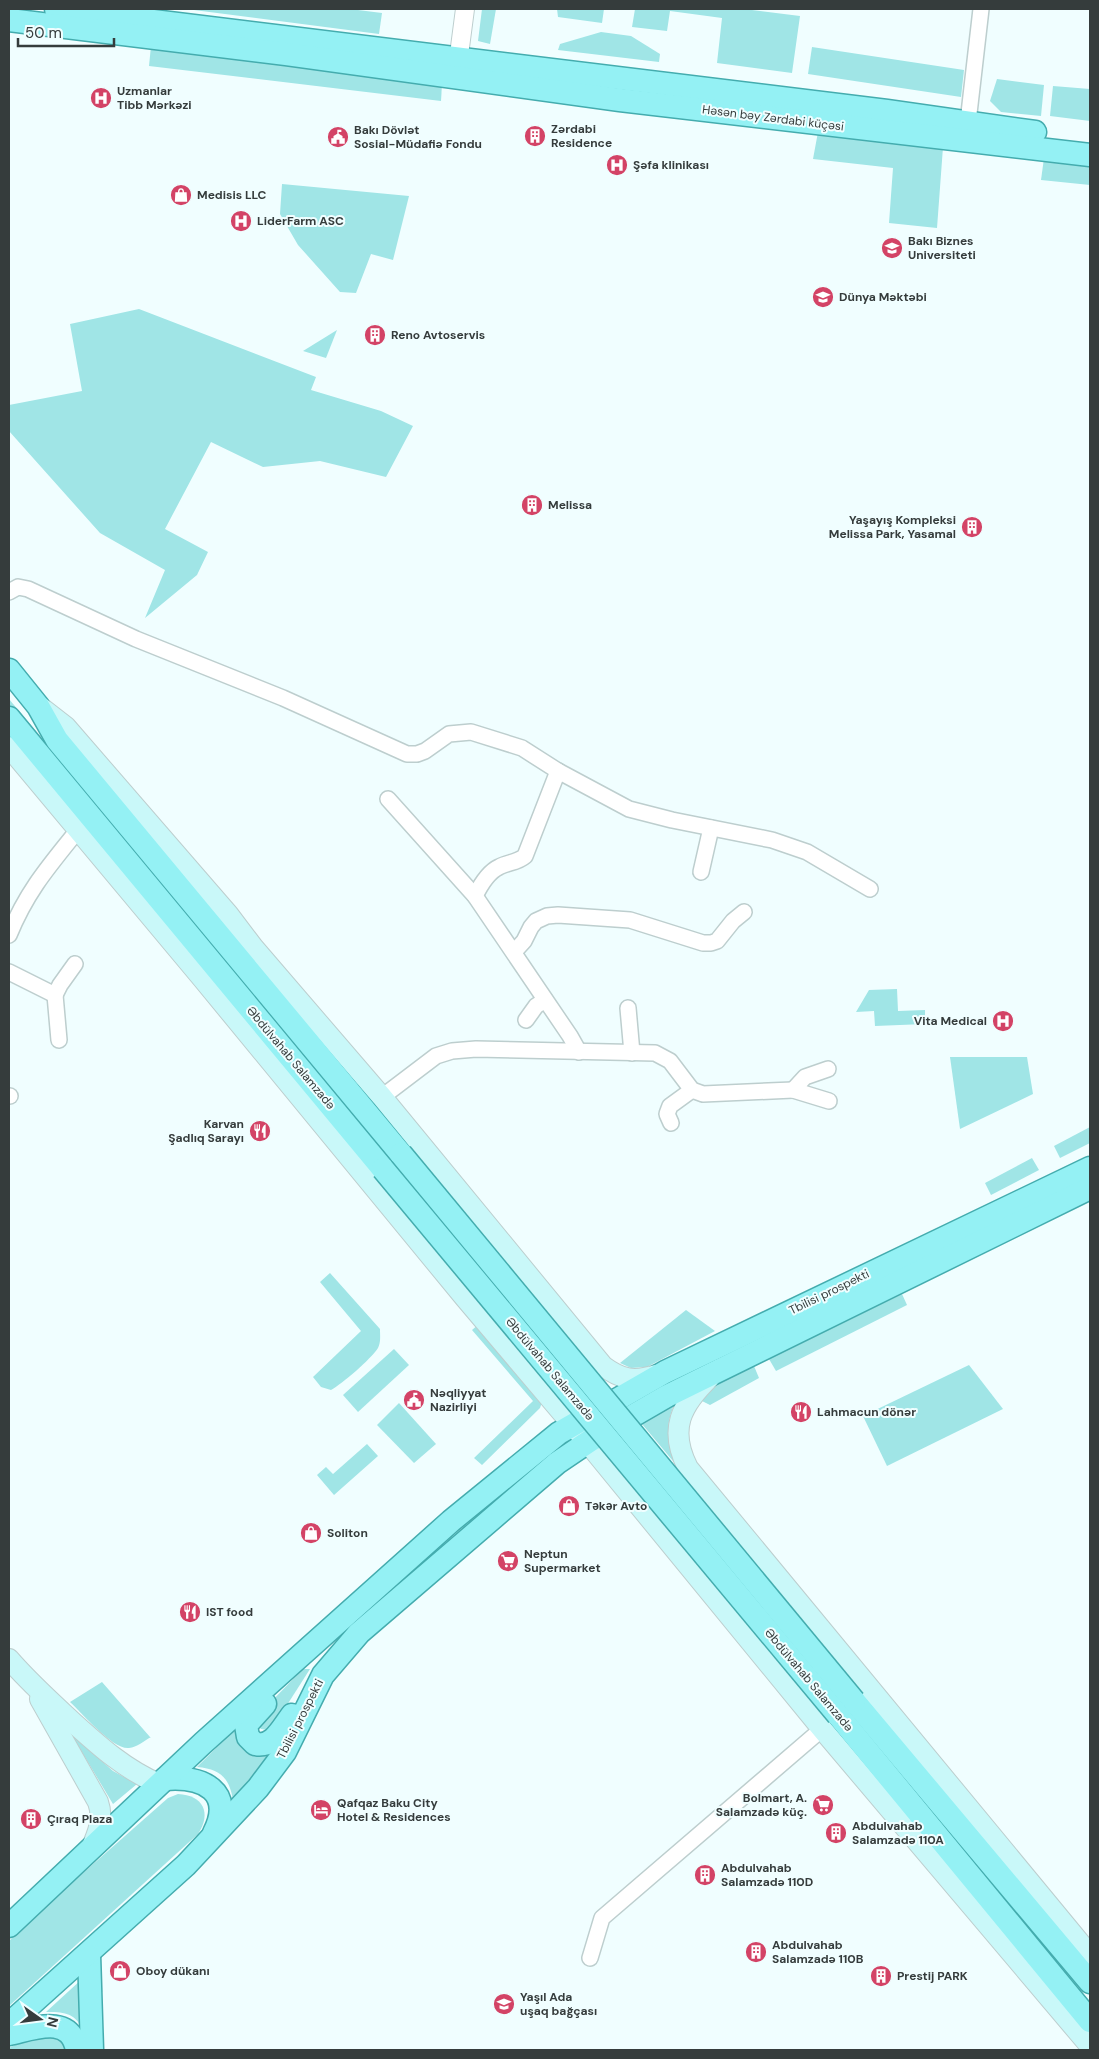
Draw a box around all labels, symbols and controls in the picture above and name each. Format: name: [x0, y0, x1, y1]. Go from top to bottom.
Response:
scale bar: [18, 15, 114, 47]
text: 50 m: [25, 23, 62, 43]
place label: Uzmanlar Tibb Mərkəzi: [117, 83, 192, 113]
hospital icon: Uzmanlar Tibb Mərkəzi: [89, 86, 113, 110]
street label: Həsən bəy Zərdabi küçəsi: [701, 101, 845, 135]
place label: Zərdabi Residence: [551, 121, 612, 151]
place label: Bakı Dövlət Sosial-Müdafiə Fondu: [354, 122, 482, 152]
building icon: Zərdabi Residence: [523, 124, 547, 148]
public building icon: Bakı Dövlət Sosial-Müdafiə Fondu: [326, 125, 350, 149]
hospital icon: Şəfa klinikası: [605, 153, 629, 177]
place label: Şəfa klinikası: [633, 157, 709, 173]
shop icon: Medisis LLC: [169, 183, 193, 207]
place label: Medisis LLC: [197, 187, 267, 203]
hospital icon: LiderFarm ASC: [229, 209, 253, 233]
place label: LiderFarm ASC: [257, 213, 344, 229]
place label: Bakı Biznes Universiteti: [908, 233, 976, 263]
school or university icon: Bakı Biznes Universiteti: [880, 236, 904, 260]
school or university icon: Dünya Məktəbi: [811, 285, 835, 309]
place label: Dünya Məktəbi: [839, 289, 927, 305]
building icon: Reno Avtoservis: [363, 323, 387, 347]
place label: Reno Avtoservis: [391, 327, 485, 343]
building icon: Melissa: [520, 493, 544, 517]
place label: Melissa: [548, 497, 592, 513]
place label: Yaşayış Kompleksi Melissa Park, Yasamal: [829, 512, 956, 542]
building icon: Yaşayış Kompleksi Melissa Park, Yasamal: [960, 515, 984, 539]
street label: Əbdülvahab Salamzadə: [243, 1003, 339, 1113]
hospital icon: Vita Medical: [991, 1009, 1015, 1033]
place label: Vita Medical: [914, 1013, 987, 1029]
place label: Karvan Şadlıq Sarayı: [168, 1116, 244, 1146]
restaurant icon: Karvan Şadlıq Sarayı: [248, 1119, 272, 1143]
street label: Tbilisi prospekti: [786, 1266, 872, 1318]
street label: Əbdülvahab Salamzadə: [502, 1314, 598, 1424]
place label: Nəqliyyat Nazirliyi: [430, 1385, 487, 1415]
public building icon: Nəqliyyat Nazirliyi: [402, 1388, 426, 1412]
restaurant icon: Lahmacun dönər: [789, 1400, 813, 1424]
place label: Lahmacun dönər: [817, 1404, 916, 1420]
shop icon: Tәkәr Avto: [557, 1494, 581, 1518]
place label: Tәkәr Avto: [585, 1498, 647, 1514]
shop icon: Soliton: [299, 1521, 323, 1545]
place label: Soliton: [327, 1525, 368, 1541]
place label: Neptun Supermarket: [524, 1546, 601, 1576]
supermarket icon: Neptun Supermarket: [496, 1549, 520, 1573]
restaurant icon: IST food: [178, 1600, 202, 1624]
place label: IST food: [206, 1604, 253, 1620]
street label: Əbdülvahab Salamzadə: [761, 1625, 857, 1735]
street label: Tbilisi prospekti: [273, 1676, 327, 1762]
place label: Bolmart, A. Salamzadə küç.: [716, 1790, 807, 1820]
supermarket icon: Bolmart, A. Salamzadə küç.: [811, 1793, 835, 1817]
place label: Qafqaz Baku City Hotel & Residences: [337, 1795, 451, 1825]
hotel icon: Qafqaz Baku City Hotel & Residences: [309, 1798, 333, 1822]
building icon: Çıraq Plaza: [19, 1807, 43, 1831]
place label: Çıraq Plaza: [47, 1811, 112, 1827]
place label: Abdulvahab Salamzadə 110A: [852, 1818, 944, 1848]
building icon: Abdulvahab Salamzadə 110A: [824, 1821, 848, 1845]
place label: Abdulvahab Salamzadə 110D: [721, 1860, 813, 1890]
building icon: Abdulvahab Salamzadə 110D: [693, 1863, 717, 1887]
place label: Abdulvahab Salamzadə 110B: [772, 1937, 864, 1967]
building icon: Abdulvahab Salamzadə 110B: [744, 1940, 768, 1964]
shop icon: Oboy dükanı: [108, 1959, 132, 1983]
place label: Oboy dükanı: [136, 1963, 210, 1979]
building icon: Prestij PARK: [869, 1964, 893, 1988]
place label: Prestij PARK: [897, 1968, 968, 1984]
place label: Yaşıl Ada uşaq bağçası: [520, 1989, 597, 2019]
school or university icon: Yaşıl Ada uşaq bağçası: [492, 1992, 516, 2016]
north arrow: [15, 1994, 65, 2044]
text: N: [43, 2015, 63, 2029]

